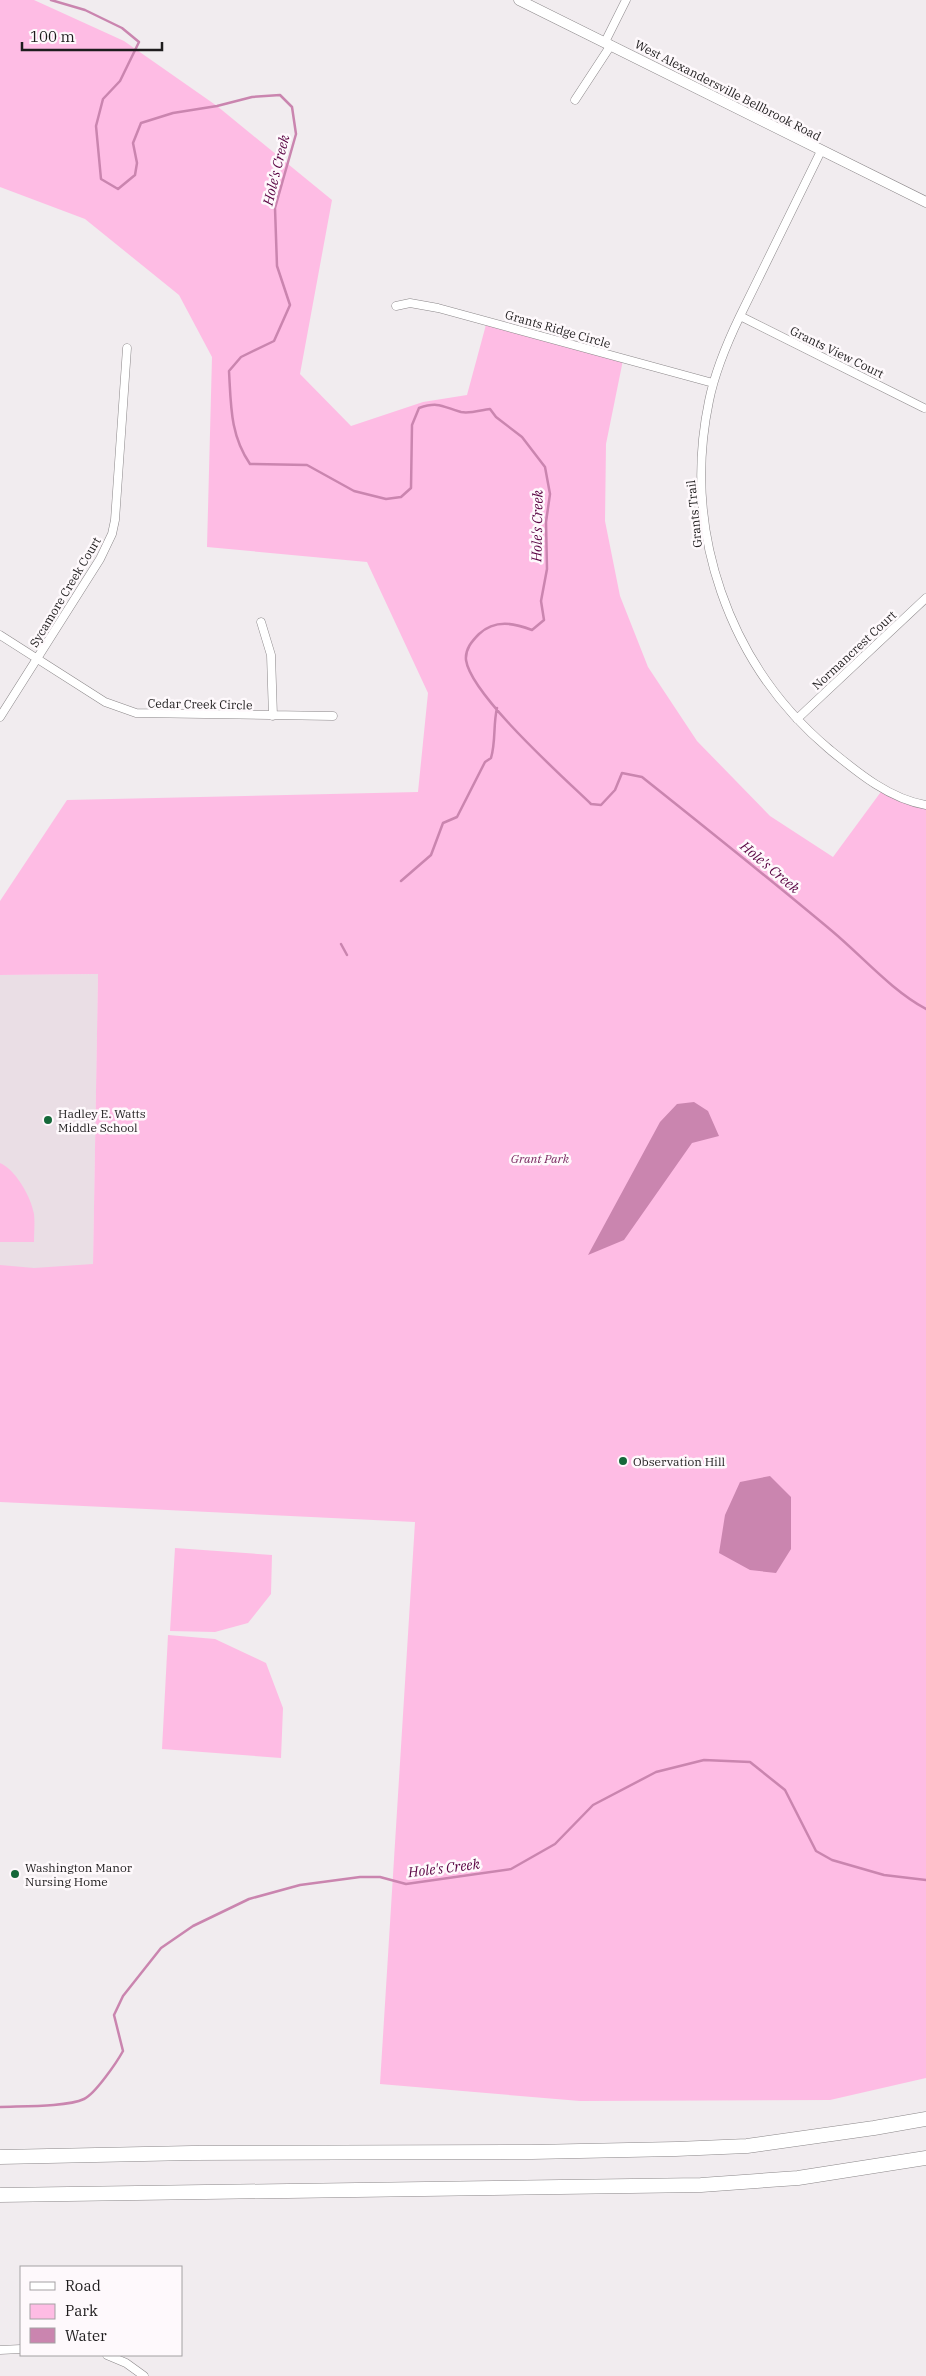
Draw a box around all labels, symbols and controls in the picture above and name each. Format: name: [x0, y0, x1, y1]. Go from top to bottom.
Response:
scale bar: [22, 20, 162, 52]
text: 100 m: [30, 27, 75, 46]
street label: West Alexandersville Bellbrook Road: [632, 36, 824, 144]
water label: Hole's Creek: [258, 132, 294, 208]
street label: Grants Ridge Circle: [504, 307, 612, 351]
street label: Grants View Court: [788, 323, 886, 381]
street label: Grants Trail: [683, 479, 705, 549]
water label: Hole's Creek: [527, 489, 547, 563]
street label: Sycamore Creek Court: [26, 534, 104, 650]
street label: Normancrest Court: [809, 607, 899, 693]
street label: Cedar Creek Circle: [147, 696, 253, 712]
water label: Hole's Creek: [736, 836, 804, 897]
place label: Hadley E. Watts Middle School: [58, 1106, 146, 1135]
marker: Hadley E. Watts Middle School: [42, 1114, 54, 1126]
park label: Grant Park: [511, 1151, 570, 1166]
place label: Observation Hill: [633, 1454, 725, 1469]
marker: Observation Hill: [617, 1455, 629, 1467]
water label: Hole's Creek: [406, 1855, 481, 1881]
place label: Washington Manor Nursing Home: [25, 1860, 133, 1889]
marker: Washington Manor Nursing Home: [9, 1868, 21, 1880]
legend: [20, 2266, 182, 2356]
text: Road: [65, 2276, 101, 2295]
text: Park: [65, 2301, 98, 2320]
text: Water: [65, 2326, 107, 2345]

